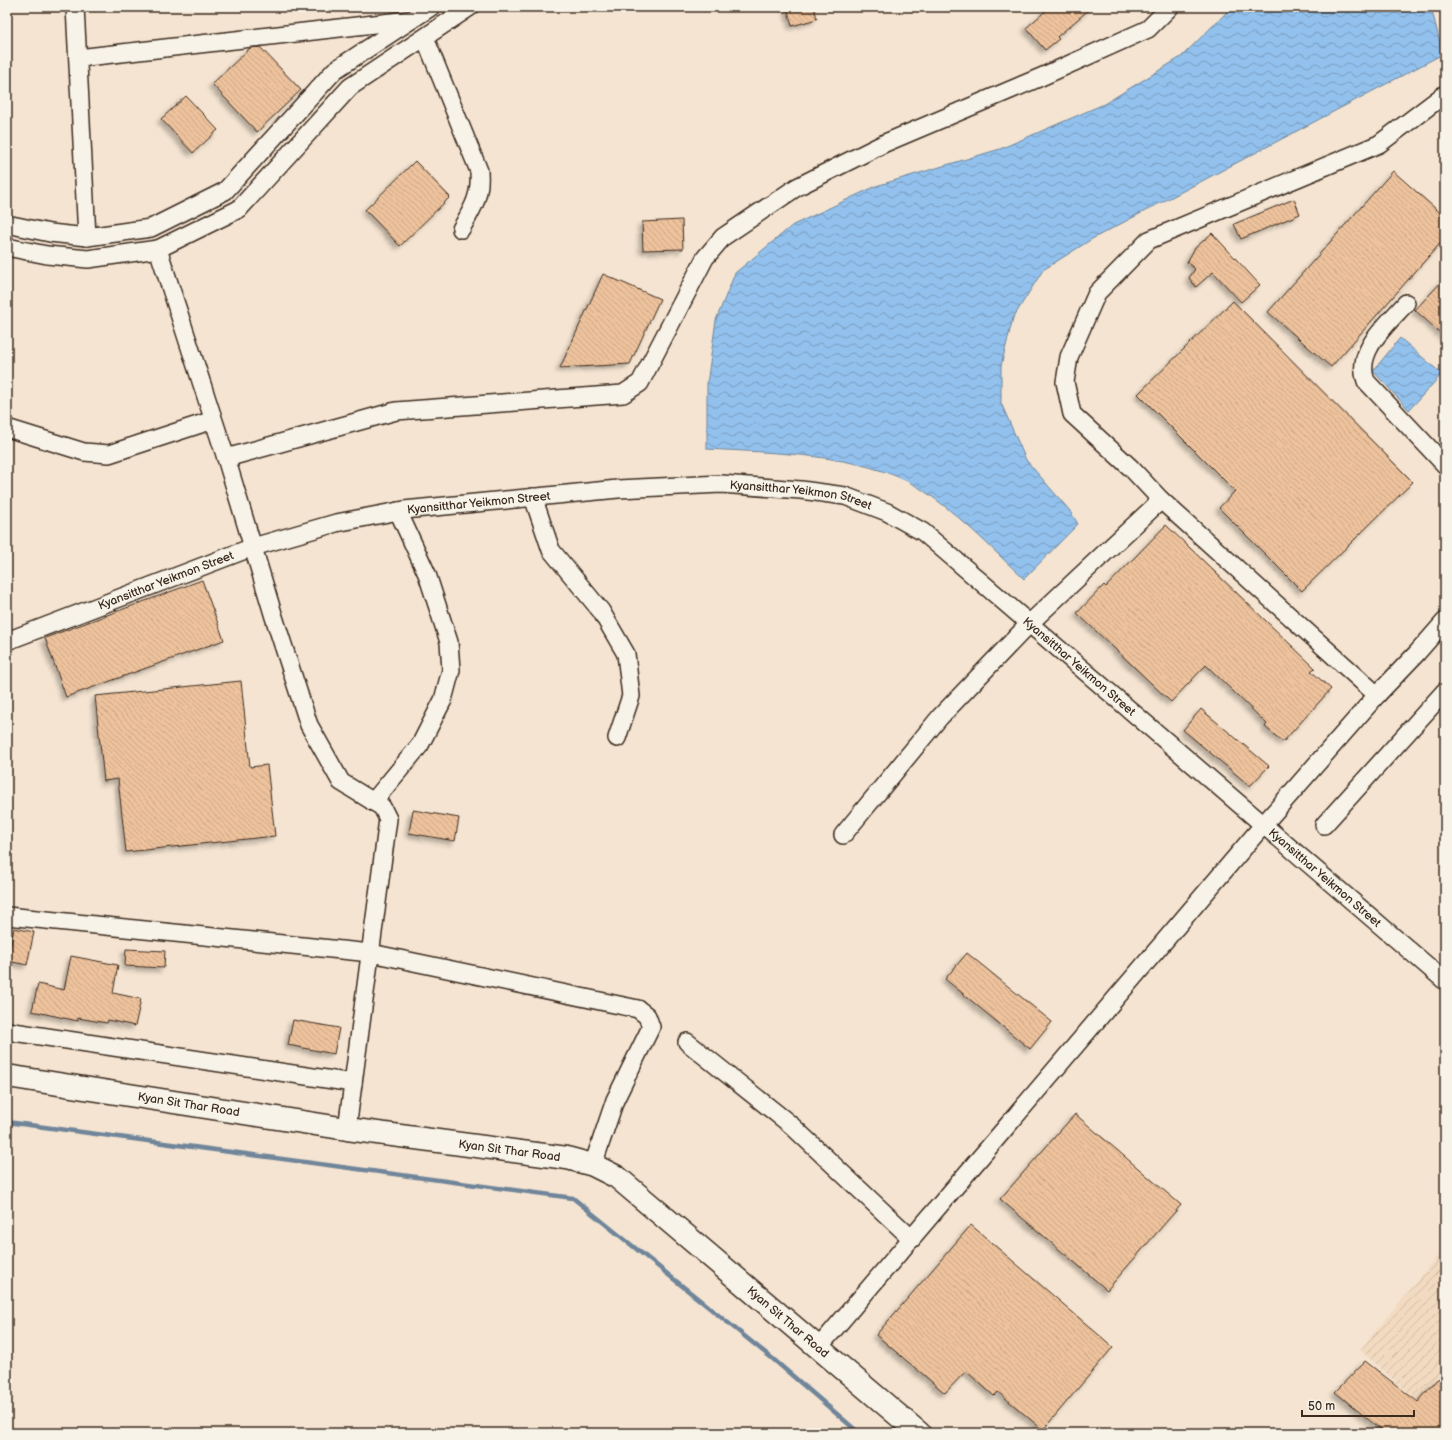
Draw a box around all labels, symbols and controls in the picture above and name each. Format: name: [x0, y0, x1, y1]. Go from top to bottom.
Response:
street label: Kyansitthar Yeikmon Street: [729, 477, 874, 513]
street label: Kyansitthar Yeikmon Street: [406, 488, 551, 517]
street label: Kyansitthar Yeikmon Street: [96, 548, 236, 613]
street label: Kyansitthar Yeikmon Street: [1020, 614, 1139, 719]
street label: Kyansitthar Yeikmon Street: [1265, 825, 1385, 931]
street label: Kyan Sit Thar Road: [137, 1089, 241, 1120]
street label: Kyan Sit Thar Road: [458, 1136, 562, 1165]
street label: Kyan Sit Thar Road: [744, 1283, 832, 1361]
scale bar: [1302, 1392, 1414, 1418]
text: 50 m: [1308, 1399, 1335, 1414]

